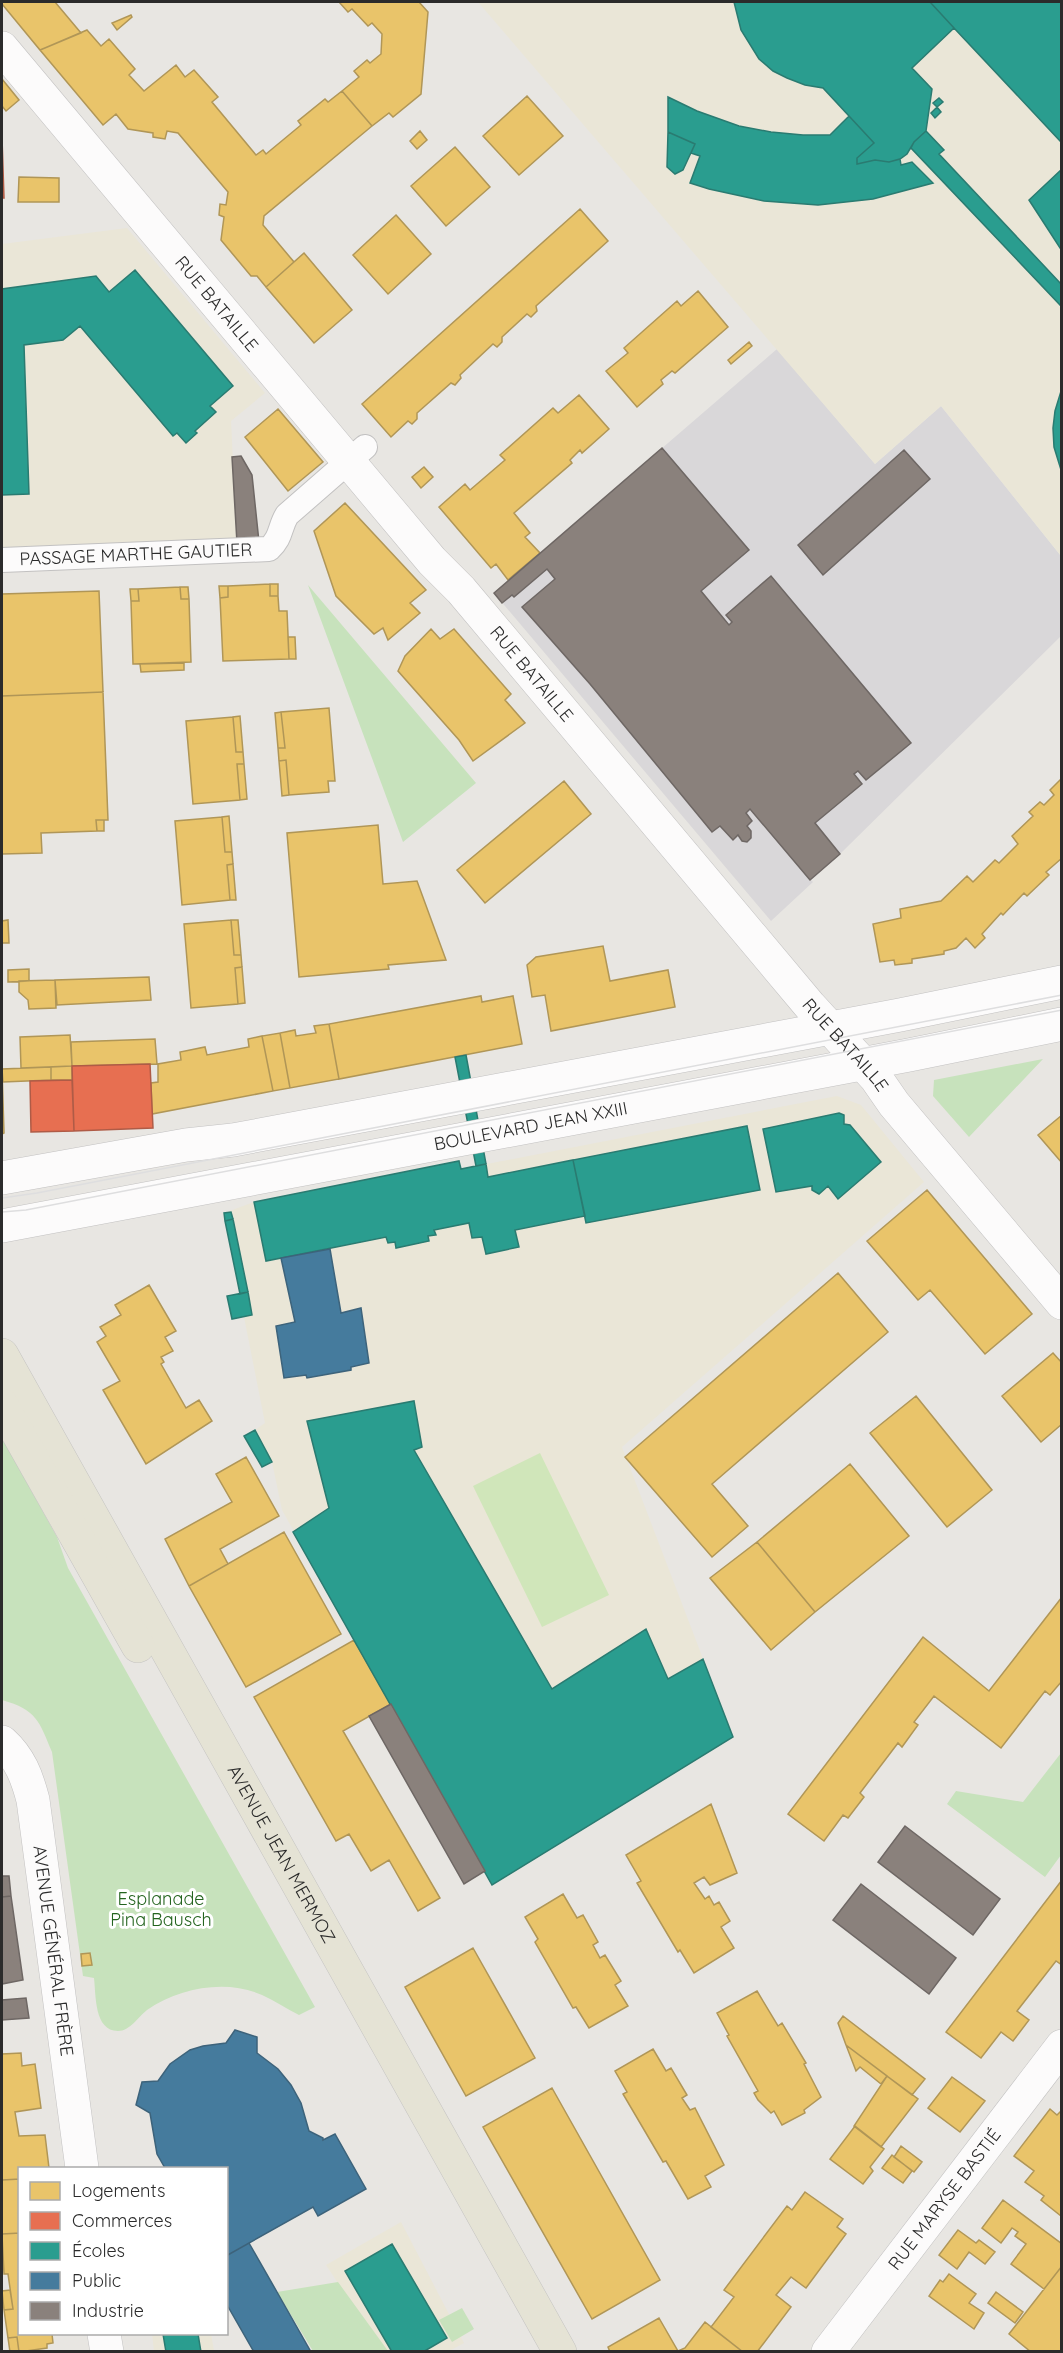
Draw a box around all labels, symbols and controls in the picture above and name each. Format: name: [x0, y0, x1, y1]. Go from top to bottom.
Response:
street label: RUE BATAILLE: [170, 251, 264, 356]
street label: PASSAGE MARTHE GAUTIER: [19, 538, 253, 570]
street label: RUE BATAILLE: [485, 621, 579, 726]
street label: RUE BATAILLE: [797, 993, 894, 1096]
street label: BOULEVARD JEAN XXIII: [432, 1096, 629, 1155]
street label: AVENUE JEAN MERMOZ: [223, 1761, 341, 1947]
street label: AVENUE GÉNÉRAL FRÈRE: [28, 1844, 79, 2058]
park label: Esplanade Pina Bausch: [110, 1887, 212, 1931]
street label: RUE MARYSE BASTIÉ: [883, 2124, 1006, 2275]
legend: [18, 2167, 228, 2335]
text: Logements: [72, 2179, 165, 2202]
text: Commerces: [72, 2209, 172, 2232]
text: Écoles: [72, 2239, 125, 2262]
text: Public: [72, 2269, 121, 2292]
text: Industrie: [72, 2299, 144, 2322]

